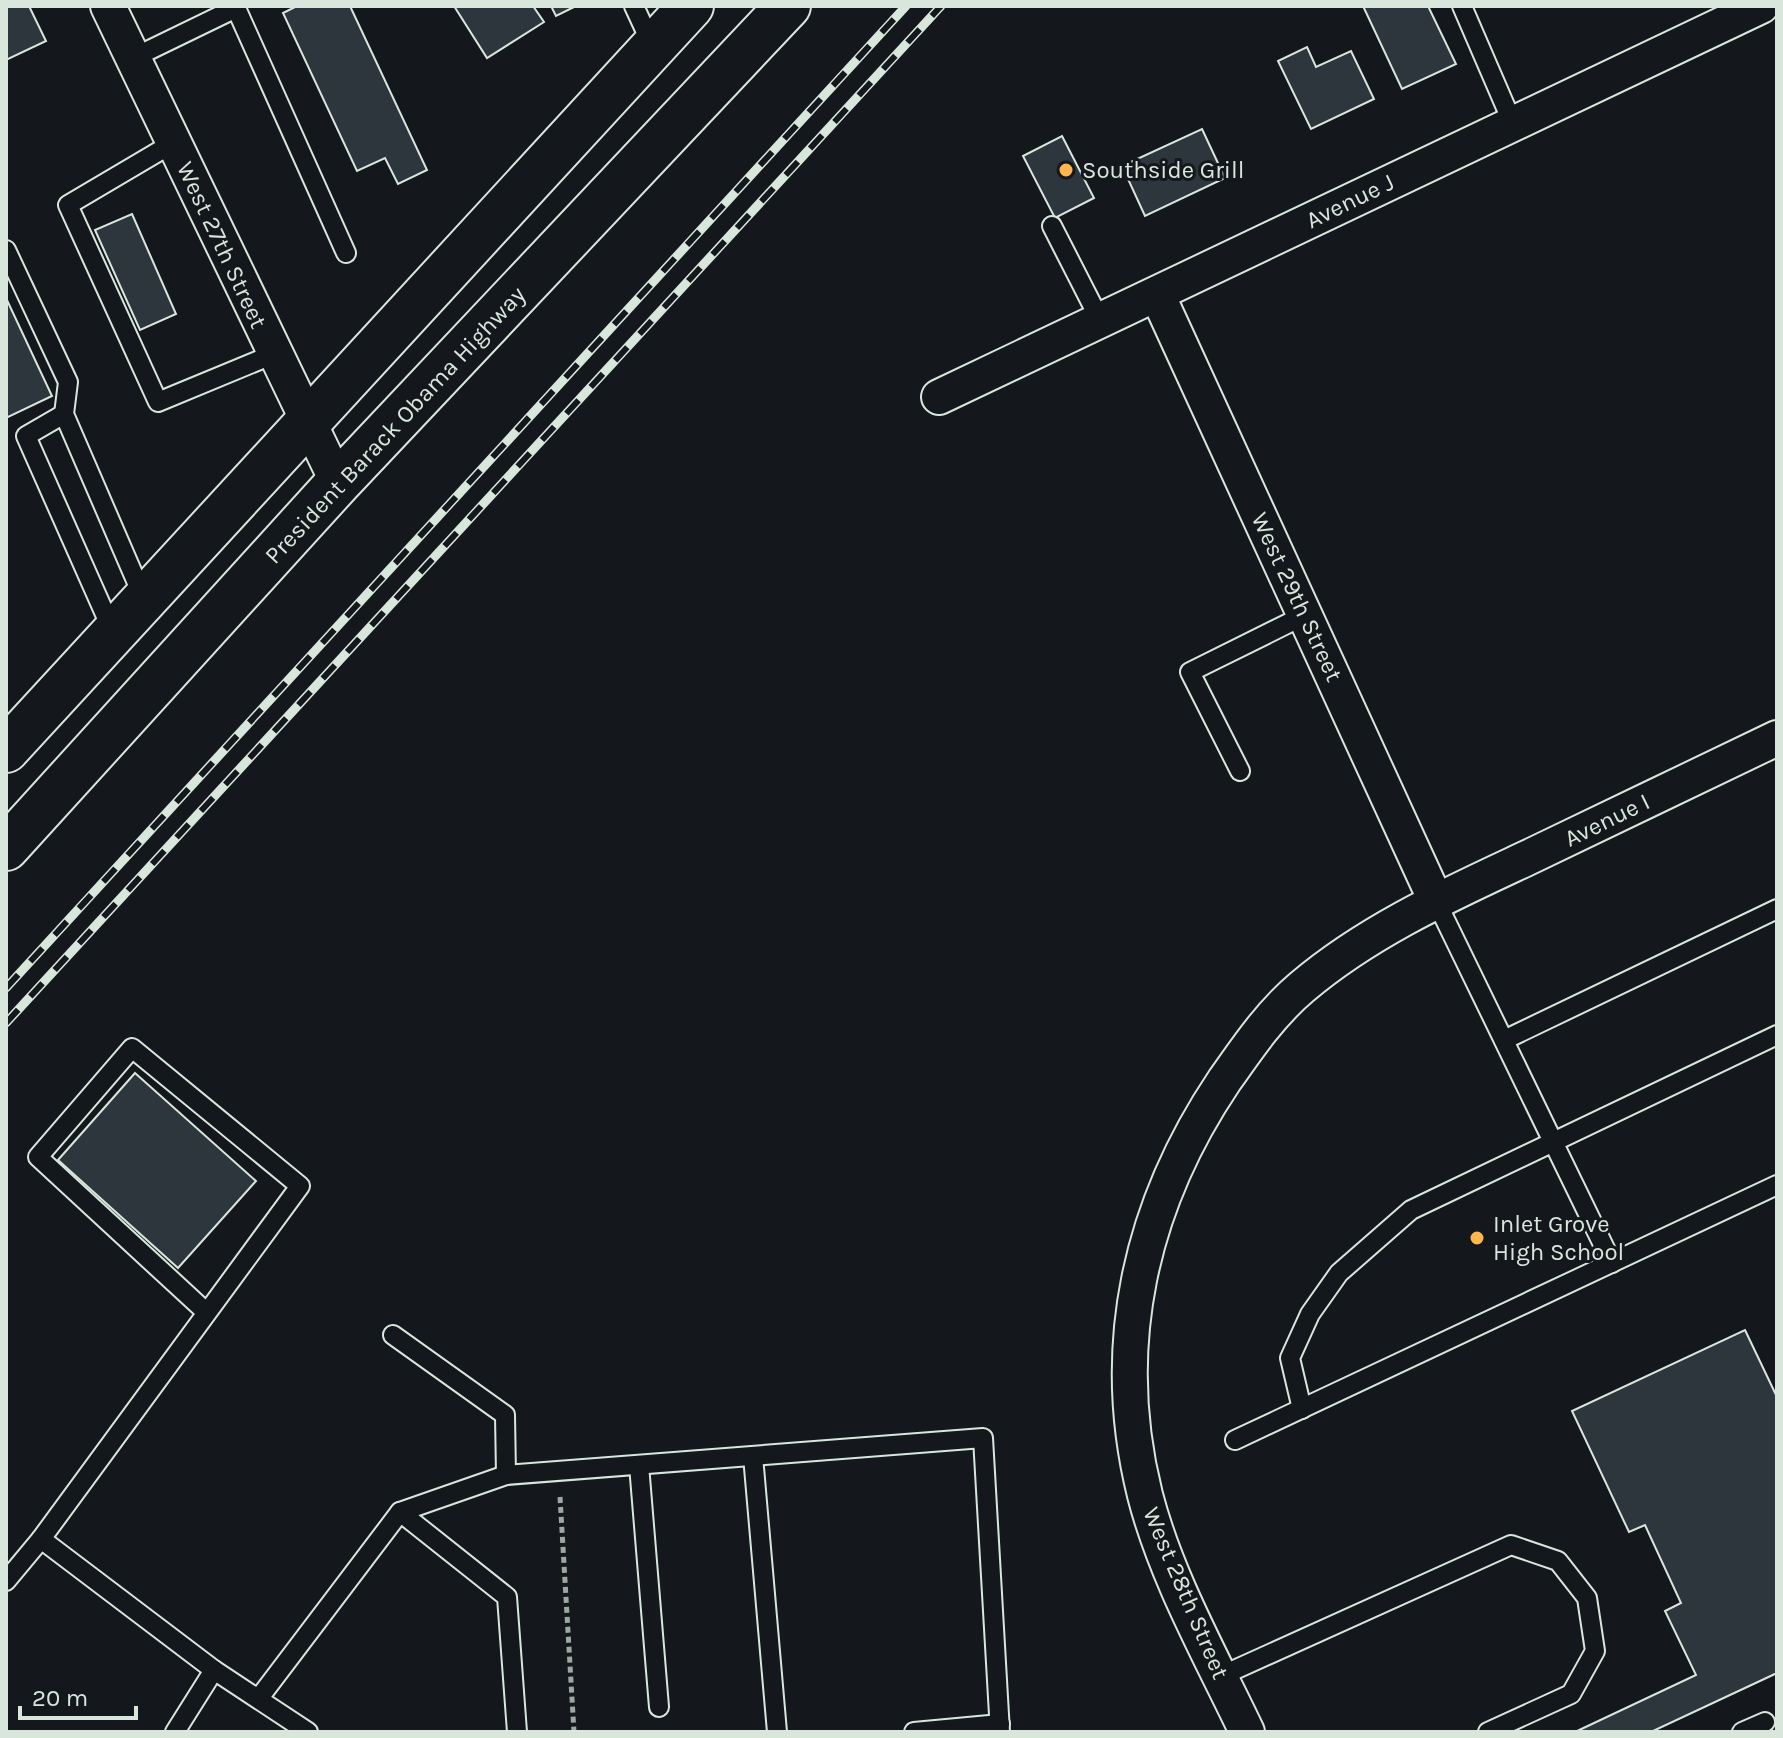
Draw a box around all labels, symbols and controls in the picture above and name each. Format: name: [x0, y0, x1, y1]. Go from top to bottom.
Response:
place label: Southside Grill: [1082, 156, 1244, 184]
street label: West 27th Street: [171, 157, 273, 333]
marker: Southside Grill: [1057, 161, 1075, 179]
street label: Avenue J: [1301, 168, 1399, 234]
street label: President Barack Obama Highway: [259, 281, 531, 569]
street label: West 29th Street: [1246, 508, 1348, 686]
street label: Avenue I: [1560, 787, 1654, 853]
place label: Inlet Grove High School: [1493, 1210, 1624, 1266]
marker: Inlet Grove High School: [1468, 1229, 1486, 1247]
street label: West 28th Street: [1137, 1503, 1235, 1683]
scale bar: [20, 1670, 136, 1720]
text: 20 m: [32, 1684, 88, 1712]

